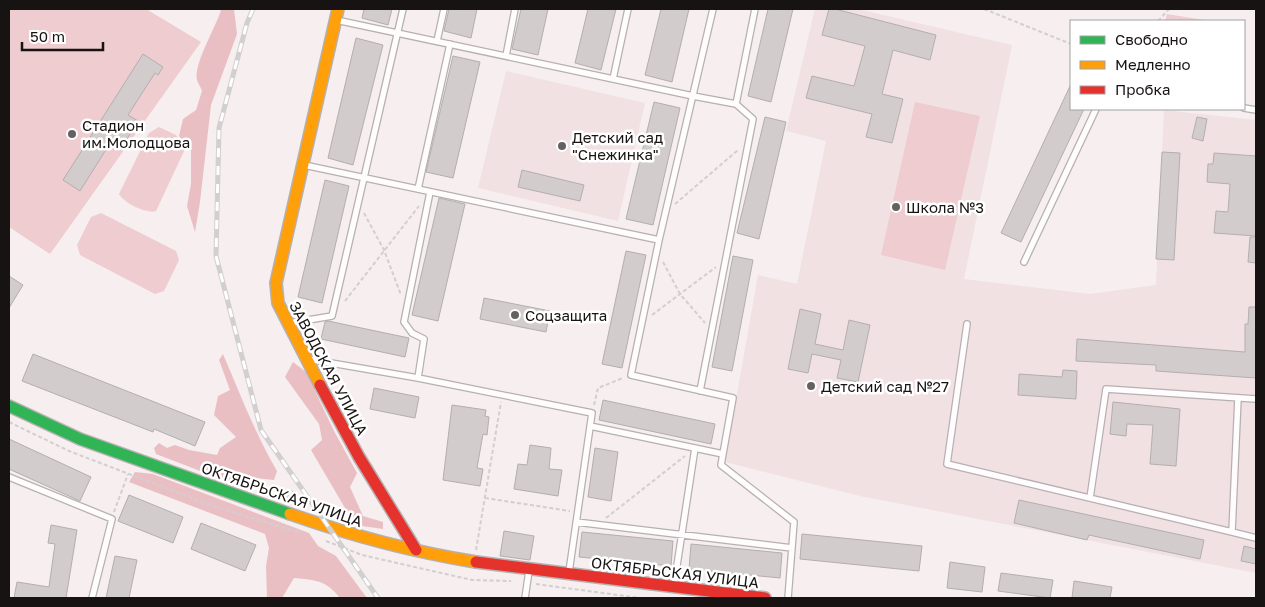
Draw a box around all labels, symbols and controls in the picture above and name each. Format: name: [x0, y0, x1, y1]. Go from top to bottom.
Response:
scale bar: [22, 20, 104, 52]
legend: [1070, 20, 1245, 110]
text: 50 m: [30, 27, 65, 45]
text: Свободно: [1115, 30, 1188, 48]
text: Медленно: [1115, 55, 1191, 73]
text: Пробка: [1115, 80, 1170, 98]
place label: Стадион им.Молодцова: [82, 116, 190, 151]
marker: Стадион им.Молодцова: [66, 128, 78, 140]
place label: Детский сад "Снежинка": [572, 128, 663, 163]
marker: Детский сад "Снежинка": [556, 140, 568, 152]
place label: Школа №3: [906, 198, 984, 216]
marker: Школа №3: [890, 201, 902, 213]
street label: ЗАВОДСКАЯ УЛИЦА: [286, 298, 372, 438]
place label: Соцзащита: [525, 306, 607, 324]
marker: Соцзащита: [509, 309, 521, 321]
place label: Детский сад №27: [821, 377, 949, 395]
marker: Детский сад №27: [805, 380, 817, 392]
street label: ОКТЯБРЬСКАЯ УЛИЦА: [199, 458, 365, 530]
street label: ОКТЯБРЬСКАЯ УЛИЦА: [590, 553, 760, 591]

